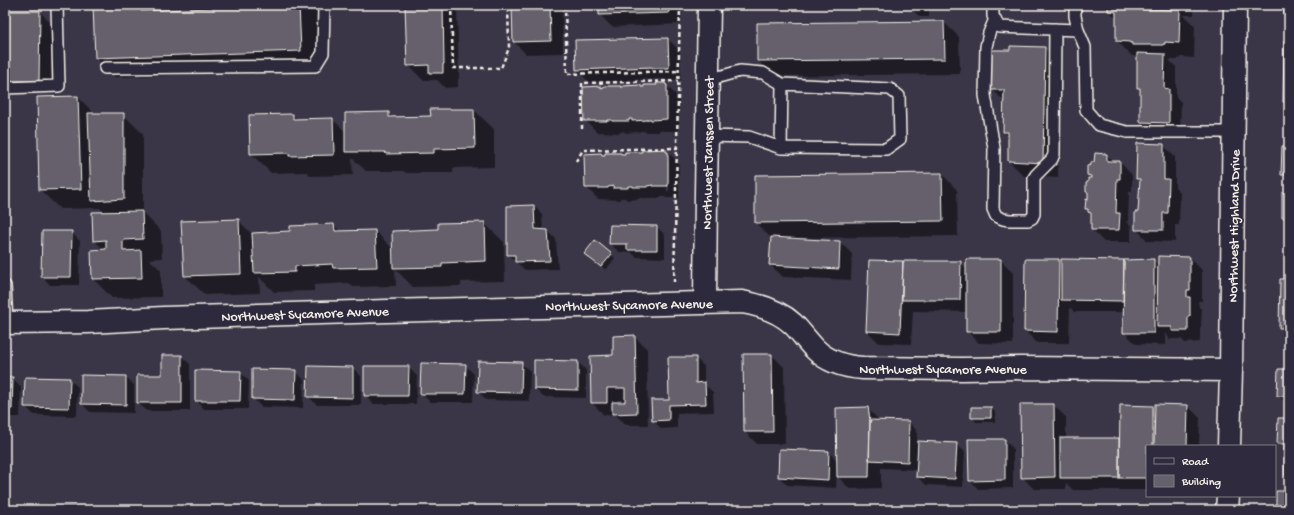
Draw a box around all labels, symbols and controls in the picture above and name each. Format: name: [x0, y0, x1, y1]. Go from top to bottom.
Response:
street label: Northwest Janssen Street: [700, 75, 719, 230]
street label: Northwest Highland Drive: [1226, 149, 1245, 303]
street label: Northwest Sycamore Avenue: [545, 297, 714, 316]
street label: Northwest Sycamore Avenue: [221, 304, 390, 327]
street label: Northwest Sycamore Avenue: [859, 362, 1028, 379]
legend: [1146, 445, 1276, 497]
text: Road: [1182, 456, 1209, 470]
text: Building: [1181, 476, 1221, 490]

